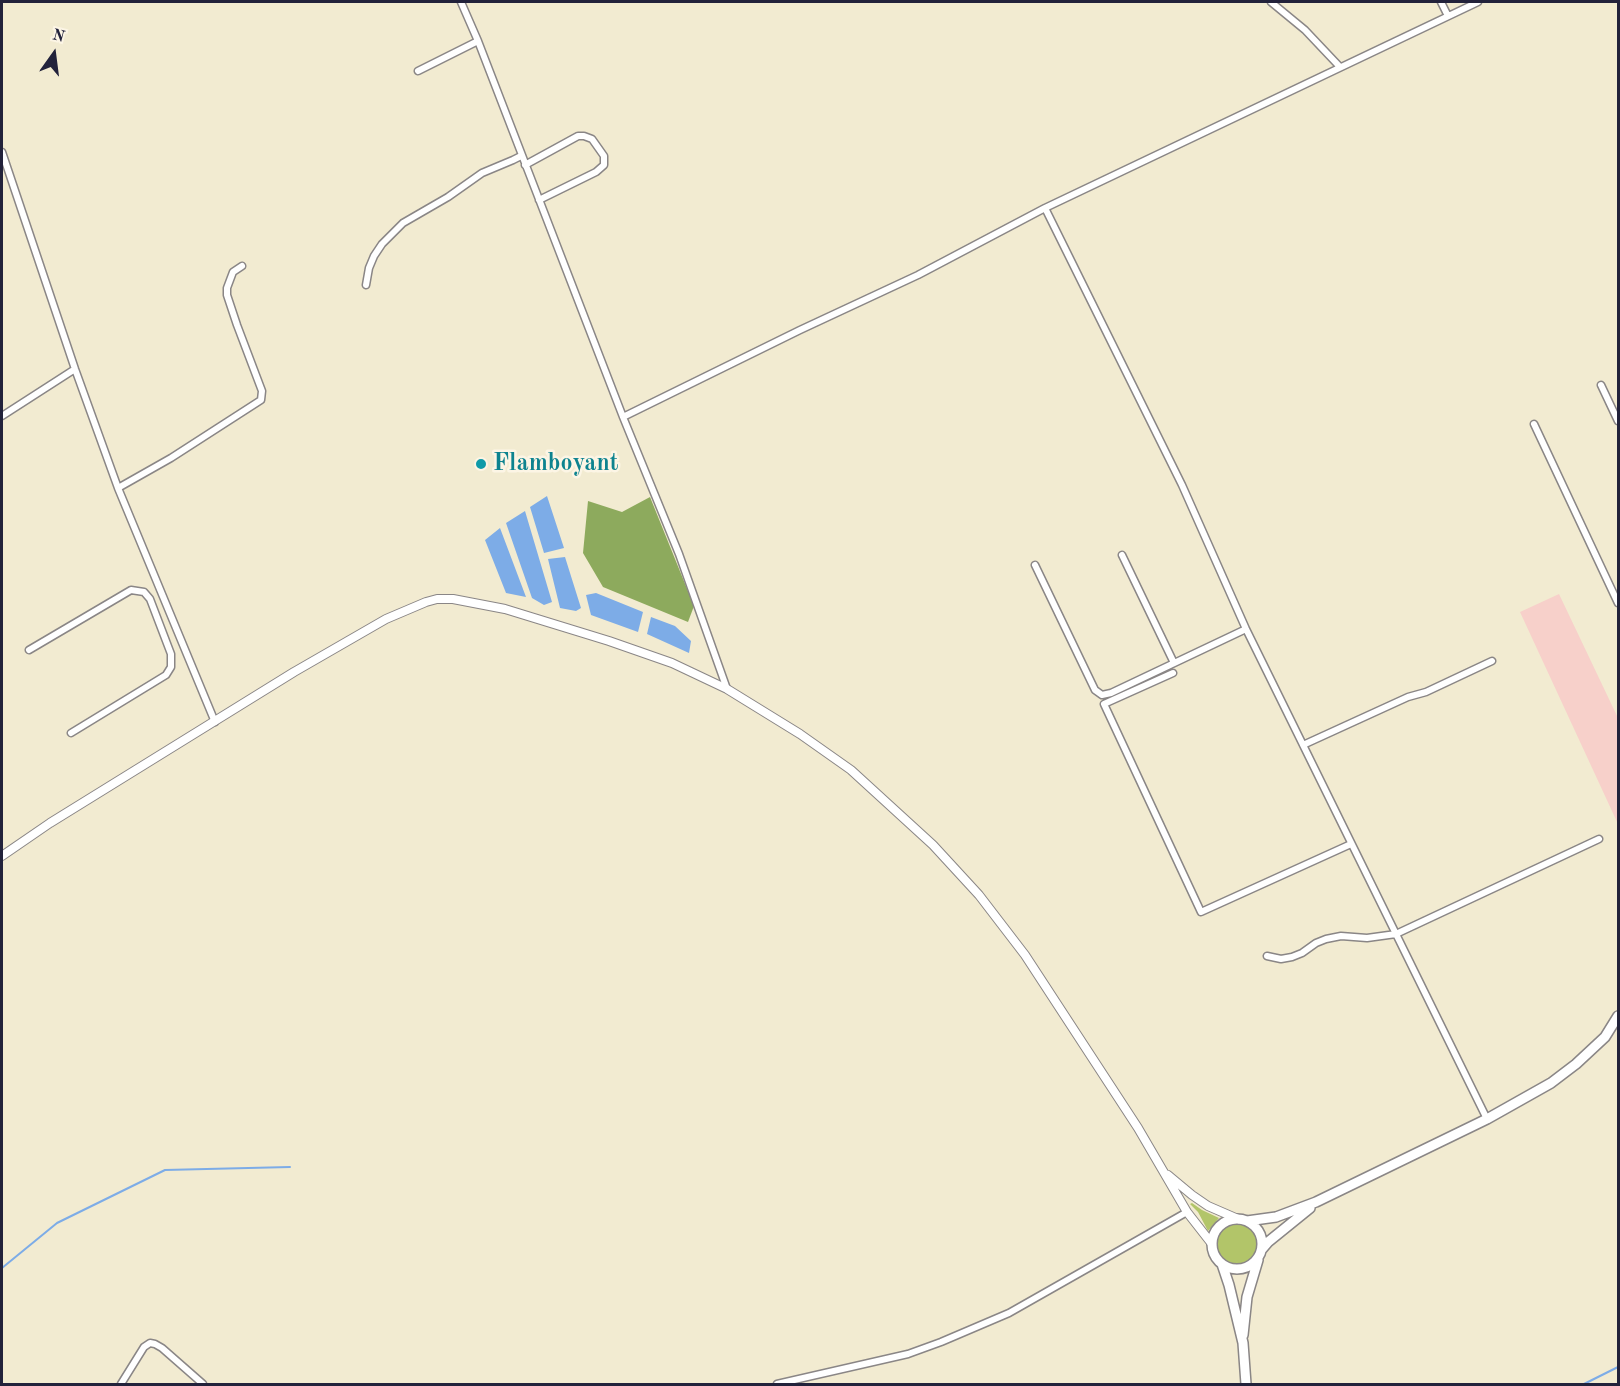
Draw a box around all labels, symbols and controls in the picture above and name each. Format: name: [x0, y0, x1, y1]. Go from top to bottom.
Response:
north arrow: [24, 24, 84, 84]
text: N: [50, 27, 66, 46]
place label: Flamboyant: [493, 450, 619, 478]
marker: Flamboyant: [474, 457, 488, 471]

